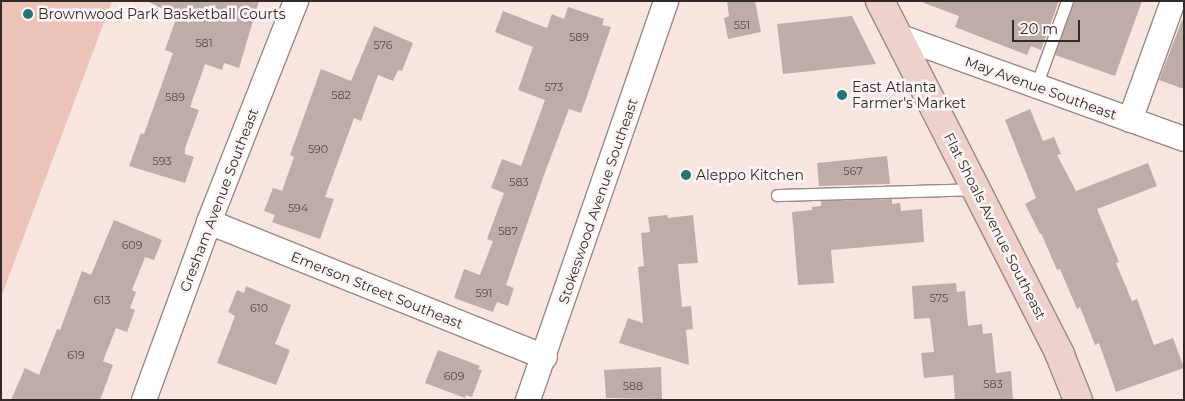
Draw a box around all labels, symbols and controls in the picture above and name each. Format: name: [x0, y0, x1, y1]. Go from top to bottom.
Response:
place label: Brownwood Park Basketball Courts: [38, 6, 286, 22]
marker: Brownwood Park Basketball Courts: [22, 8, 34, 20]
scale bar: [1015, 10, 1082, 42]
house number: 551: [734, 18, 750, 32]
text: 20 m: [1020, 19, 1058, 38]
house number: 589: [569, 30, 589, 44]
house number: 581: [195, 36, 213, 50]
house number: 576: [373, 38, 393, 52]
street label: May Avenue Southeast: [963, 53, 1119, 123]
place label: East Atlanta Farmer's Market: [852, 79, 966, 111]
house number: 573: [545, 80, 563, 94]
house number: 582: [331, 88, 351, 102]
marker: East Atlanta Farmer's Market: [836, 89, 848, 101]
house number: 589: [165, 90, 185, 104]
street label: Stokeswood Avenue Southeast: [555, 96, 641, 306]
street label: Gresham Avenue Southeast: [176, 106, 262, 294]
street label: Flat Shoals Avenue Southeast: [941, 130, 1049, 322]
house number: 590: [308, 142, 328, 156]
house number: 593: [152, 154, 172, 168]
house number: 567: [843, 164, 863, 178]
place label: Aleppo Kitchen: [696, 167, 804, 183]
marker: Aleppo Kitchen: [680, 169, 692, 181]
house number: 583: [509, 175, 529, 189]
house number: 594: [288, 201, 308, 215]
house number: 587: [498, 224, 518, 238]
house number: 609: [122, 238, 142, 252]
street label: Emerson Street Southeast: [289, 248, 465, 332]
house number: 591: [476, 286, 492, 300]
house number: 575: [930, 291, 948, 305]
house number: 613: [94, 293, 110, 307]
house number: 610: [250, 301, 268, 315]
house number: 619: [67, 348, 85, 362]
house number: 609: [444, 369, 464, 383]
house number: 583: [983, 377, 1003, 391]
house number: 588: [623, 379, 643, 393]

